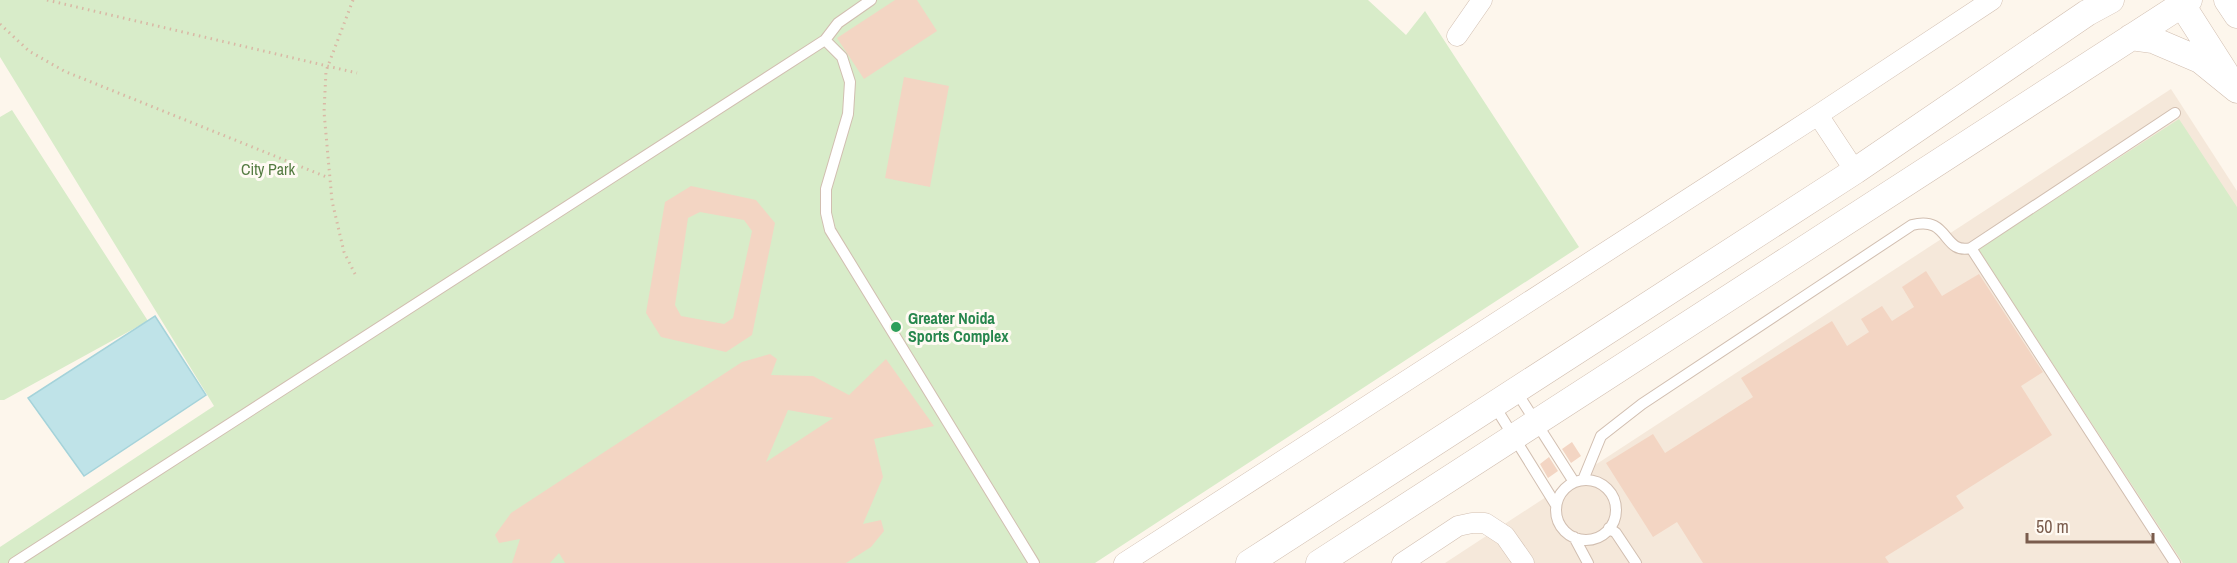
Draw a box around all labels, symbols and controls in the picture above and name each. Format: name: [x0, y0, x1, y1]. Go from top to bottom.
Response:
park label: City Park: [241, 158, 295, 180]
place label: Greater Noida Sports Complex: [908, 307, 1009, 347]
marker: Greater Noida Sports Complex: [889, 320, 903, 334]
scale bar: [2027, 506, 2153, 544]
text: 50 m: [2036, 514, 2069, 539]

